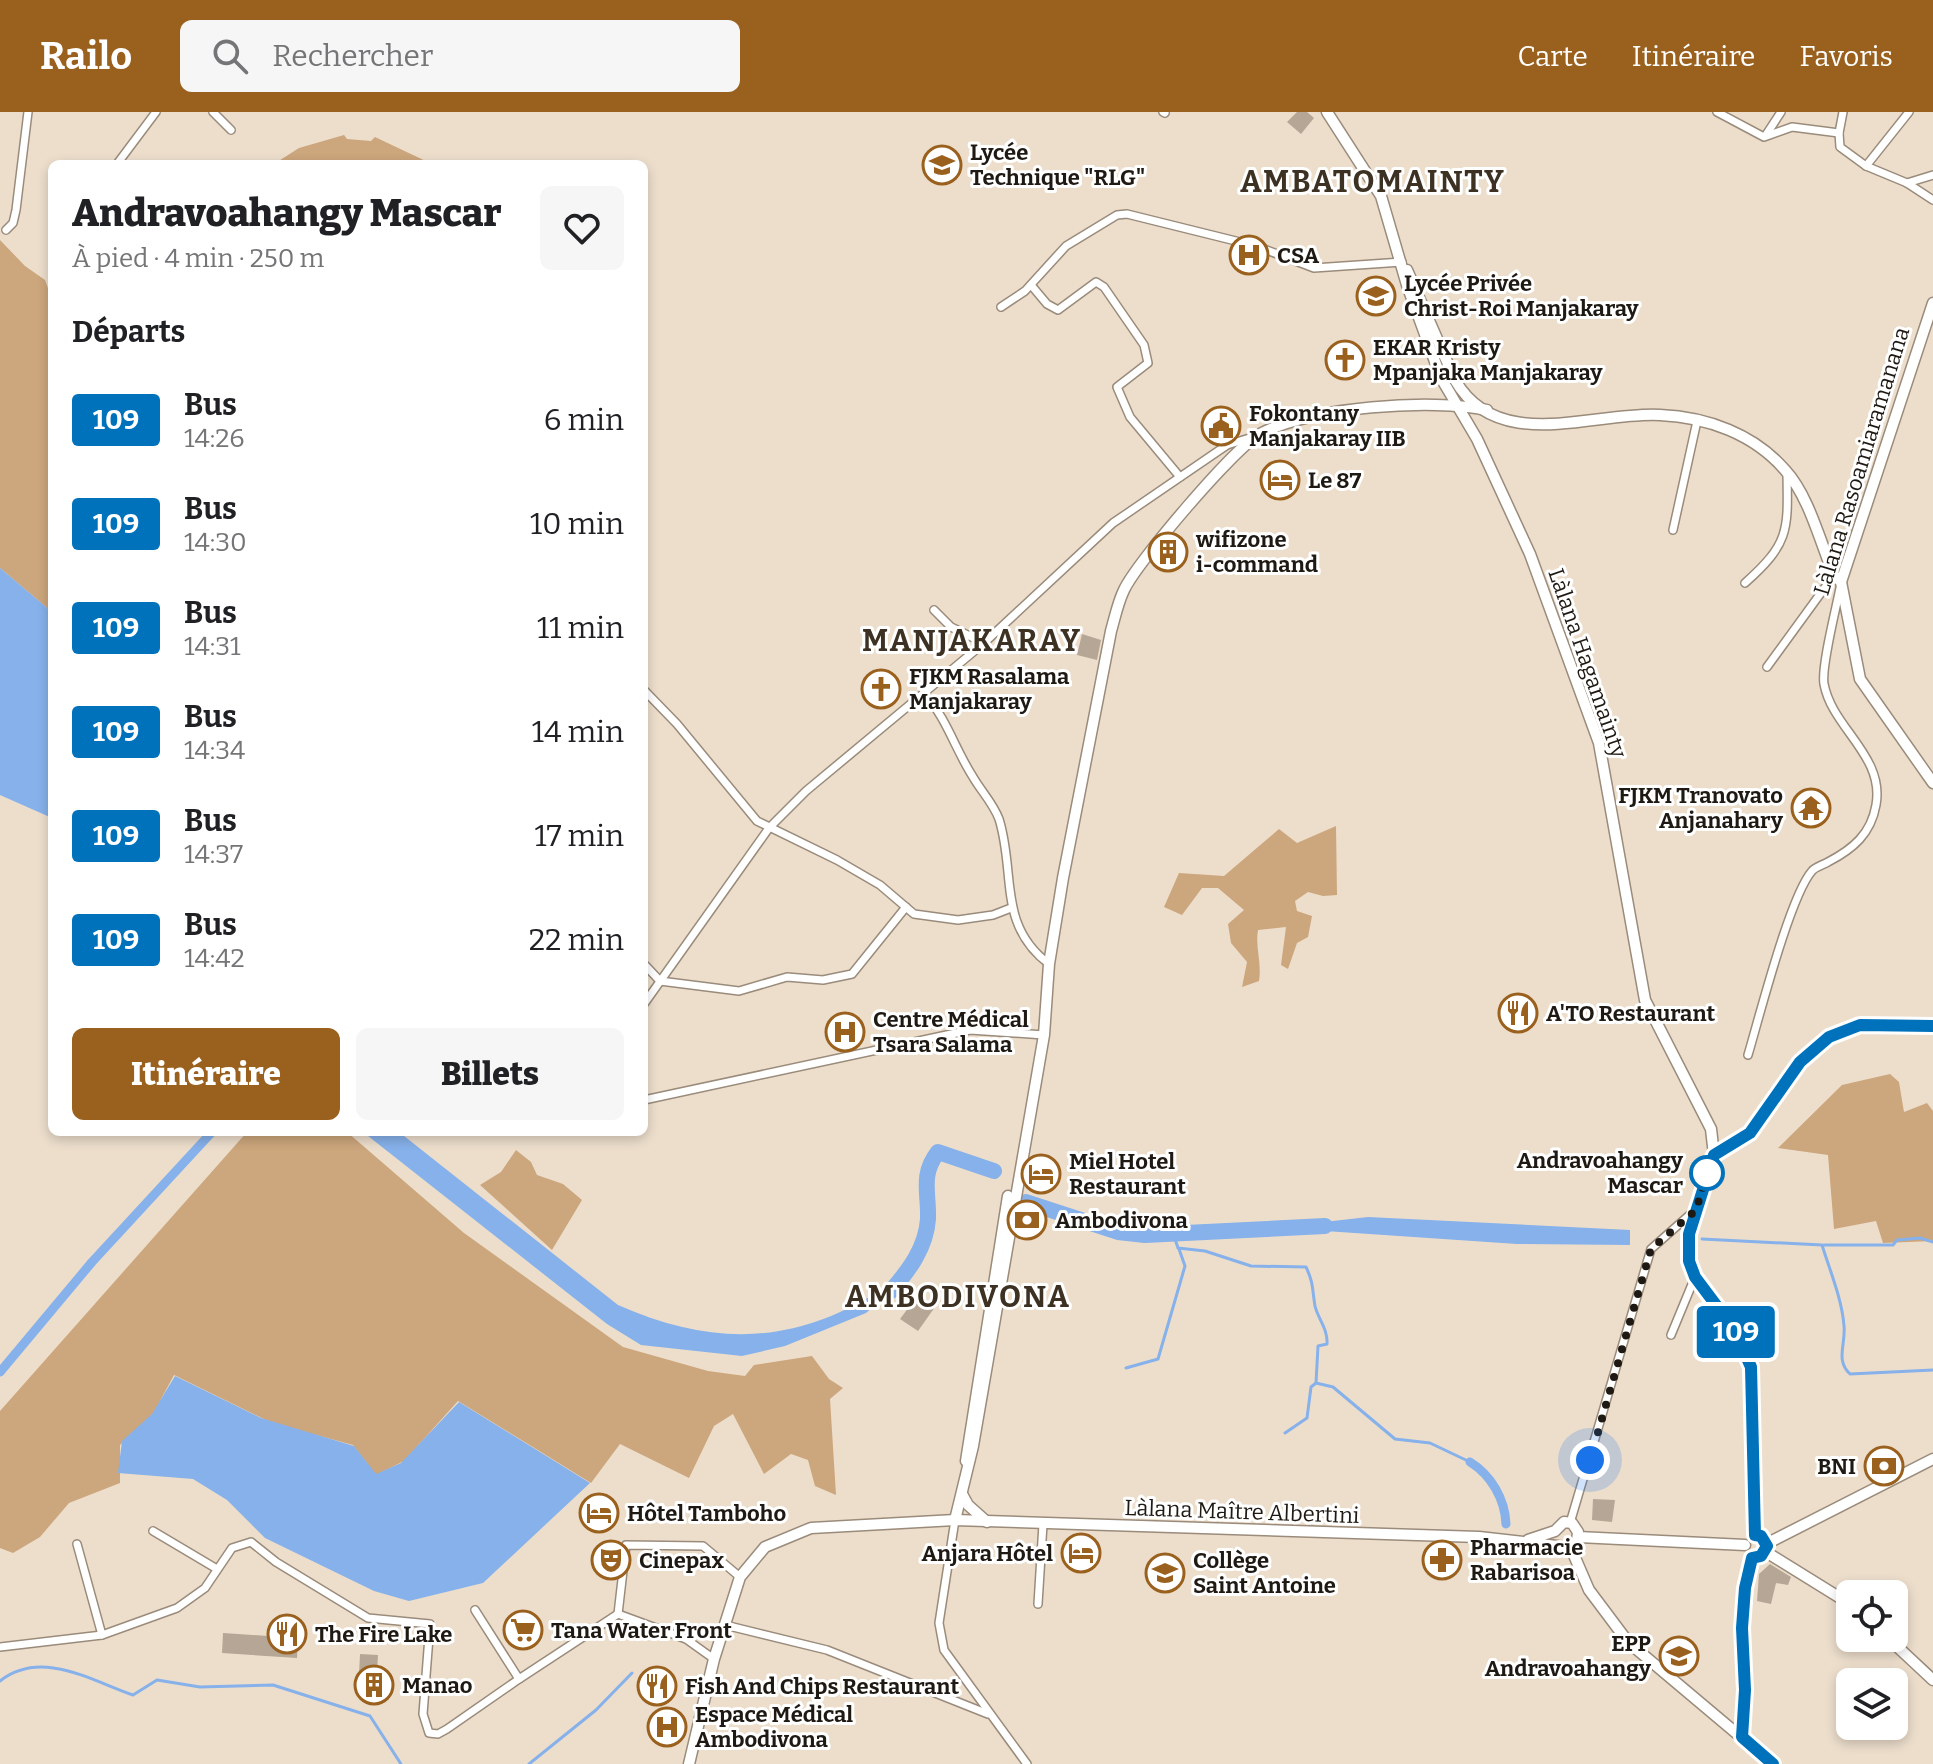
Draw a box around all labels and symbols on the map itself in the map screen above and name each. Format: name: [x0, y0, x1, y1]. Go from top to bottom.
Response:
place label: Lycée Technique "RLG": [970, 139, 1145, 191]
school or university icon: Lycée Technique "RLG": [921, 144, 963, 186]
district label: AMBATOMAINTY: [1240, 164, 1506, 200]
hospital icon: CSA: [1228, 234, 1270, 276]
place label: CSA: [1277, 242, 1320, 269]
place label: Lycée Privée Christ-Roi Manjakaray: [1404, 270, 1639, 322]
school or university icon: Lycée Privée Christ-Roi Manjakaray: [1355, 275, 1397, 317]
street label: Làlana Rasoamiaramanana: [1808, 324, 1915, 598]
place label: EKAR Kristy Mpanjaka Manjakaray: [1373, 334, 1603, 386]
church icon: EKAR Kristy Mpanjaka Manjakaray: [1324, 339, 1366, 381]
place label: Fokontany Manjakaray IIB: [1249, 400, 1406, 452]
public building icon: Fokontany Manjakaray IIB: [1200, 405, 1242, 447]
hotel icon: Le 87: [1259, 459, 1301, 501]
place label: Le 87: [1308, 467, 1361, 494]
place label: wifizone i-command: [1195, 526, 1318, 578]
building icon: wifizone i-command: [1147, 531, 1189, 573]
street label: Làlana Hagamainty: [1542, 565, 1633, 762]
district label: MANJAKARAY: [862, 623, 1082, 659]
place label: FJKM Rasalama Manjakaray: [909, 663, 1070, 715]
church icon: FJKM Rasalama Manjakaray: [860, 668, 902, 710]
place label: FJKM Tranovato Anjanahary: [1618, 782, 1784, 834]
temple icon: FJKM Tranovato Anjanahary: [1790, 787, 1832, 829]
restaurant icon: A'TO Restaurant: [1497, 992, 1539, 1034]
place label: A'TO Restaurant: [1546, 1000, 1716, 1027]
place label: Centre Médical Tsara Salama: [873, 1006, 1029, 1058]
hospital icon: Centre Médical Tsara Salama: [824, 1011, 866, 1053]
place label: Andravoahangy Mascar: [1517, 1147, 1684, 1199]
place label: Miel Hotel Restaurant: [1069, 1148, 1186, 1200]
hotel icon: Miel Hotel Restaurant: [1020, 1153, 1062, 1195]
marker: Andravoahangy Mascar: [1690, 1156, 1724, 1190]
bank icon: Ambodivona: [1006, 1199, 1048, 1241]
place label: Ambodivona: [1055, 1207, 1189, 1234]
district label: AMBODIVONA: [845, 1279, 1071, 1315]
line badge: 109: [1690, 1306, 1782, 1358]
your location: [1570, 1440, 1610, 1480]
bank icon: BNI: [1863, 1445, 1905, 1487]
place label: BNI: [1817, 1453, 1856, 1480]
hotel icon: Hôtel Tamboho: [578, 1492, 620, 1534]
street label: Làlana Maître Albertini: [1124, 1494, 1360, 1529]
place label: Hôtel Tamboho: [627, 1500, 787, 1527]
hotel icon: Anjara Hôtel: [1060, 1532, 1102, 1574]
place label: Pharmacie Rabarisoa: [1470, 1534, 1583, 1586]
theatre icon: Cinepax: [590, 1539, 632, 1581]
pharmacy icon: Pharmacie Rabarisoa: [1421, 1539, 1463, 1581]
place label: Anjara Hôtel: [922, 1540, 1053, 1567]
place label: Cinepax: [639, 1547, 724, 1574]
place label: Collège Saint Antoine: [1193, 1547, 1336, 1599]
school or university icon: Collège Saint Antoine: [1144, 1552, 1186, 1594]
supermarket icon: Tana Water Front: [502, 1609, 544, 1651]
restaurant icon: The Fire Lake: [266, 1613, 308, 1655]
place label: Tana Water Front: [551, 1617, 732, 1644]
place label: The Fire Lake: [315, 1621, 452, 1648]
place label: EPP Andravoahangy: [1485, 1630, 1652, 1682]
school or university icon: EPP Andravoahangy: [1658, 1635, 1700, 1677]
building icon: Manao: [353, 1664, 395, 1706]
restaurant icon: Fish And Chips Restaurant: [636, 1665, 678, 1707]
place label: Manao: [402, 1672, 473, 1699]
place label: Fish And Chips Restaurant: [685, 1673, 959, 1700]
place label: Espace Médical Ambodivona: [695, 1701, 853, 1753]
hospital icon: Espace Médical Ambodivona: [646, 1706, 688, 1748]

